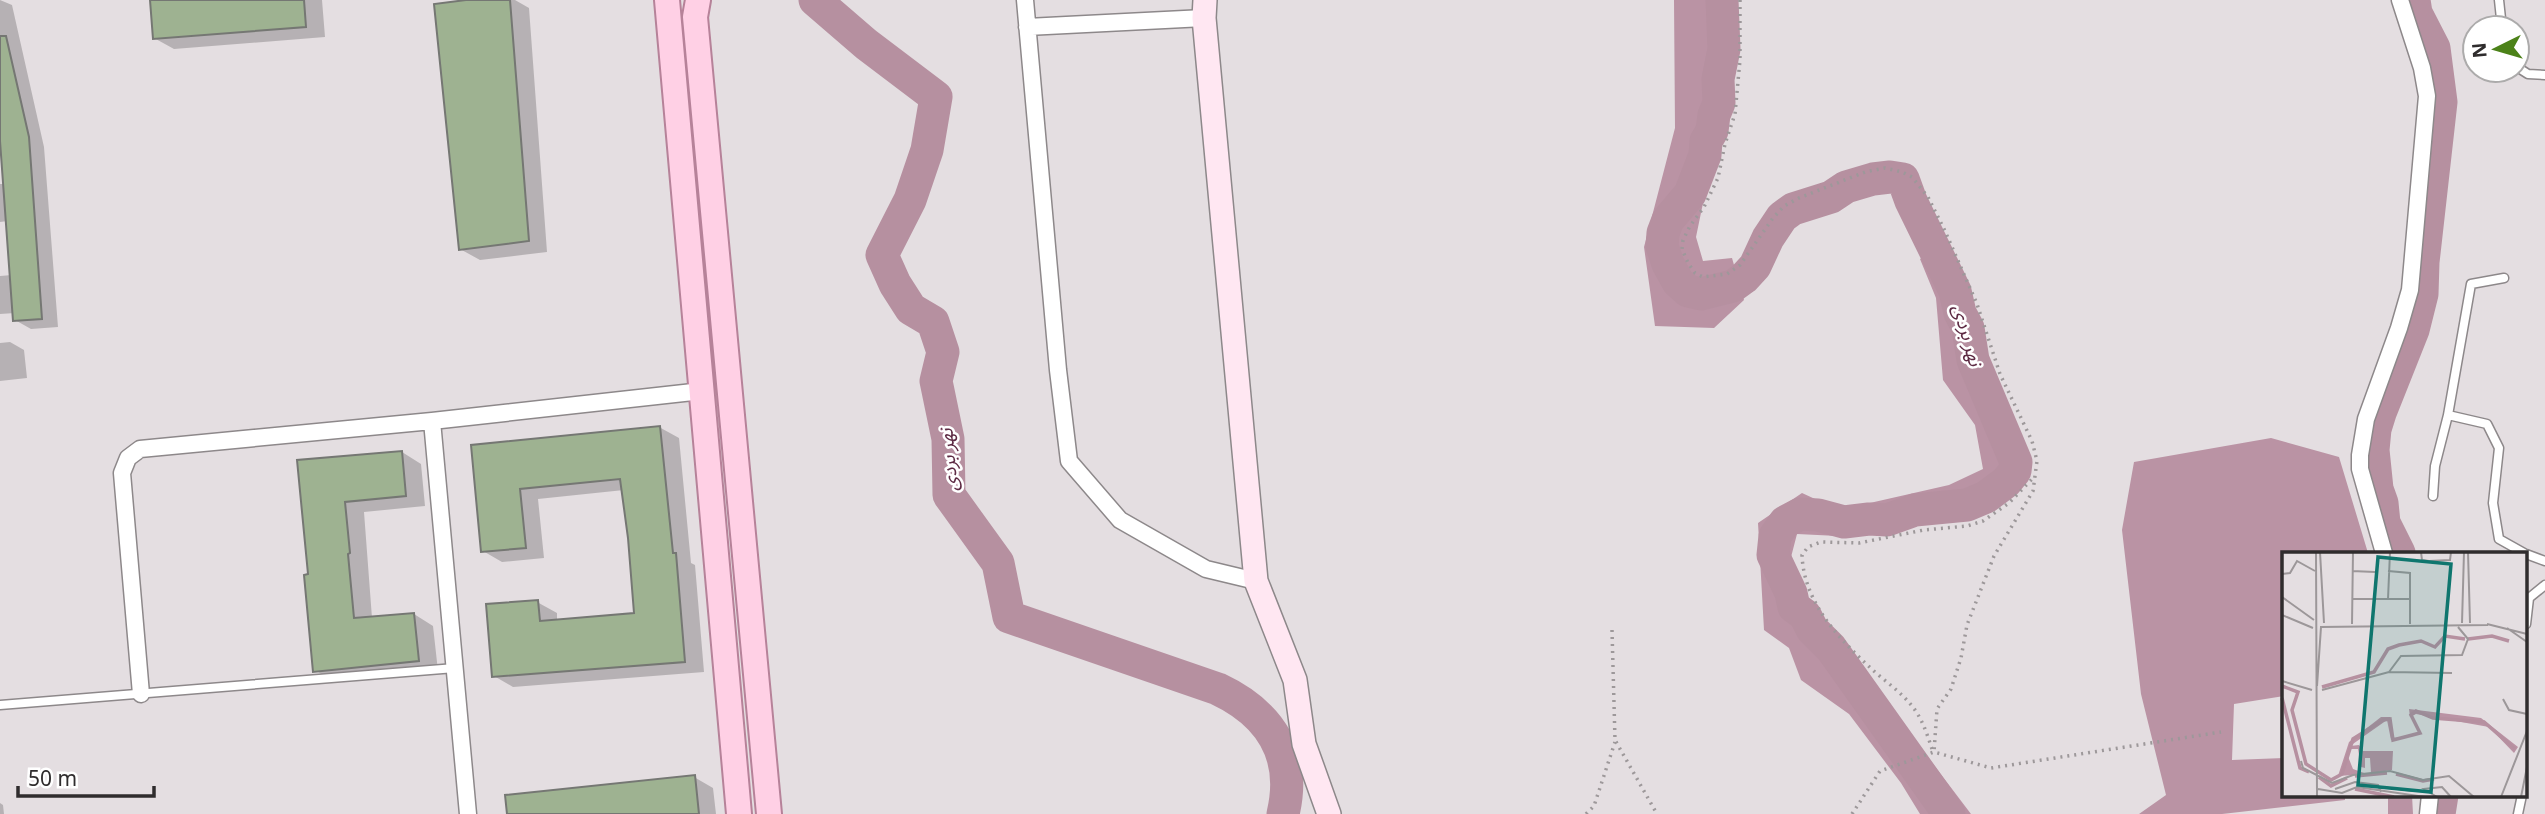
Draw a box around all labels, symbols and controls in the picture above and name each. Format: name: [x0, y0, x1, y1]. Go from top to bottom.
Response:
north arrow: [2461, 14, 2531, 84]
text: N: [2459, 41, 2501, 60]
water label: نهر بردى: [1939, 300, 1995, 373]
water label: نهر بردى: [926, 425, 972, 493]
inset map: [2282, 552, 2528, 796]
scale bar: [18, 754, 154, 798]
text: 50 m: [28, 757, 77, 801]

